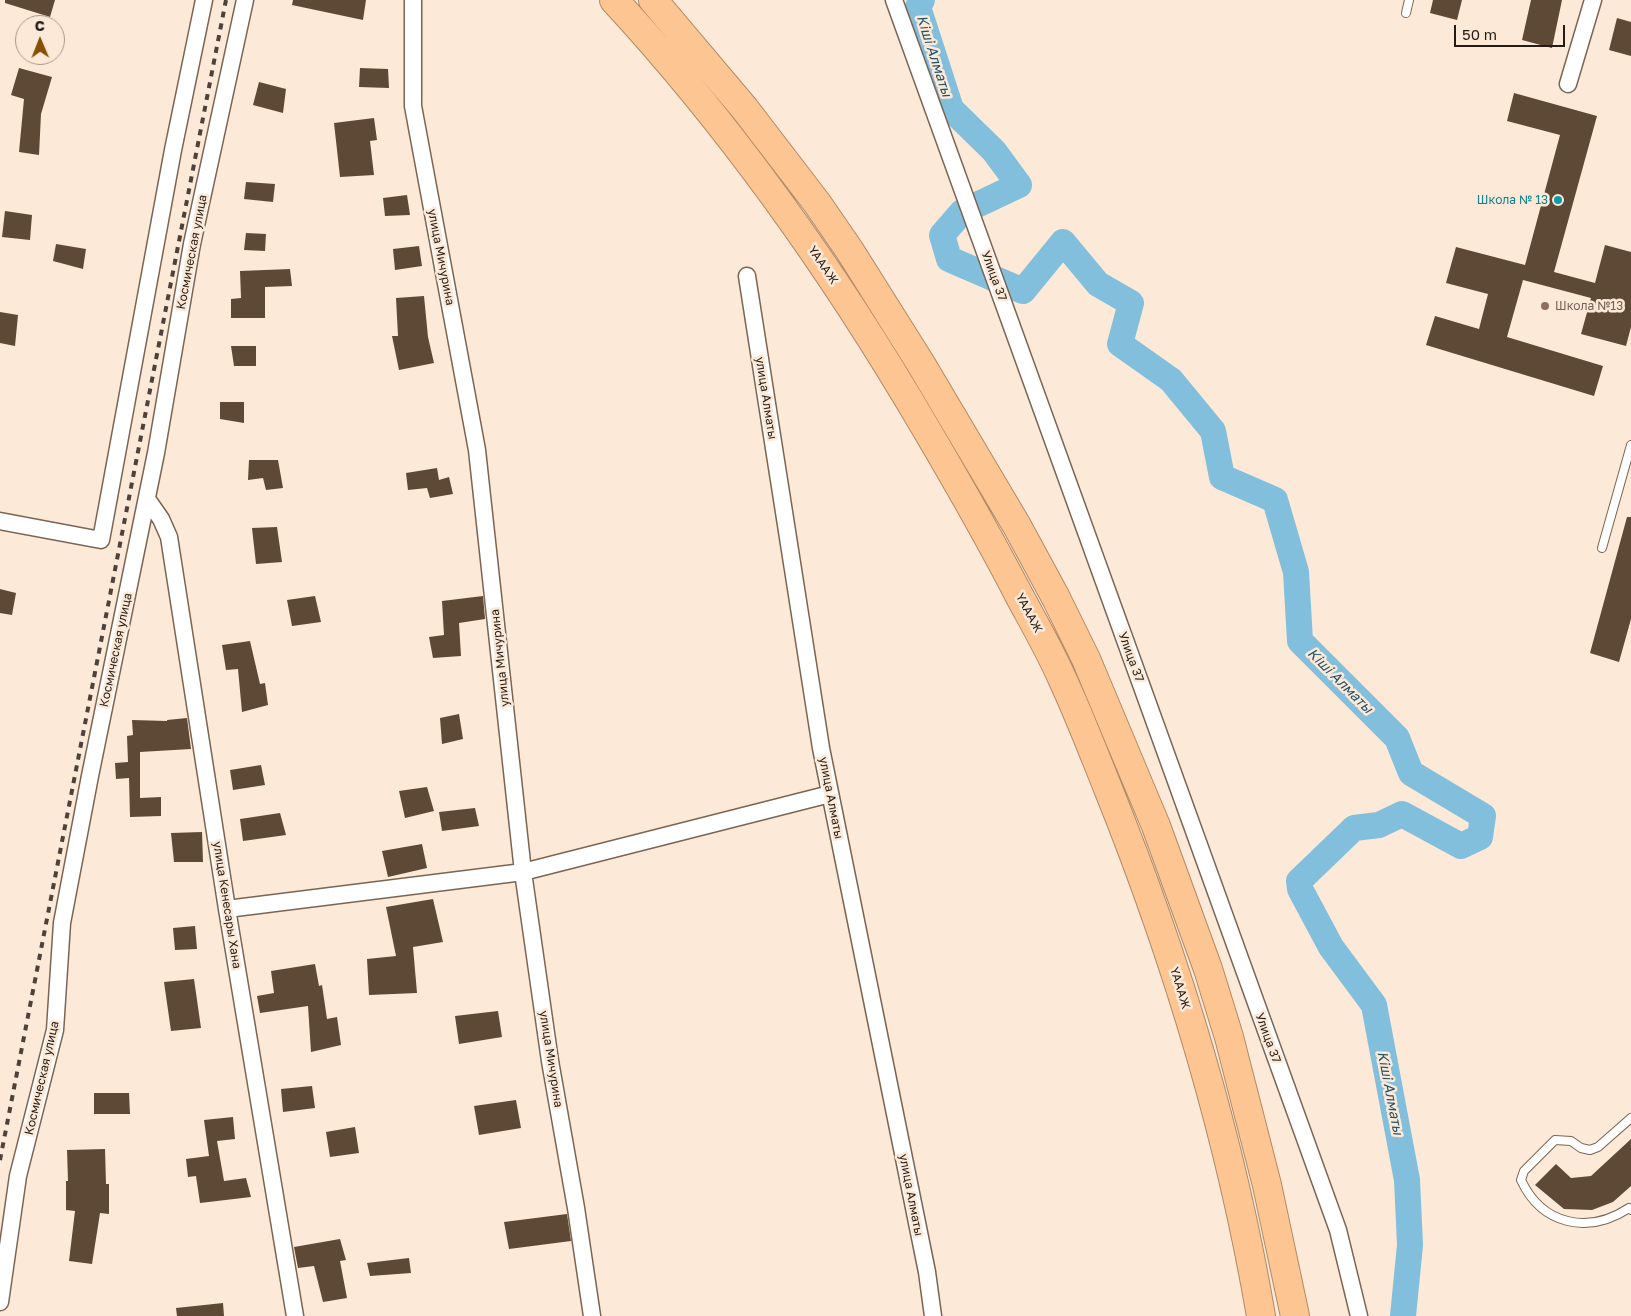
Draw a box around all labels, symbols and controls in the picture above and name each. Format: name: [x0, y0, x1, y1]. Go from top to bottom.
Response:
water label: Кіші Алматы: [913, 13, 955, 99]
north arrow: [15, 15, 65, 65]
scale bar: [1456, 15, 1567, 47]
text: С: [35, 17, 45, 34]
text: 50 m: [1462, 25, 1497, 43]
street label: Космическая улица: [174, 193, 210, 311]
place label: Школа № 13: [1477, 193, 1548, 207]
marker: Школа № 13: [1552, 194, 1564, 206]
street label: улица Мичурина: [425, 208, 457, 306]
street label: ҮАААЖ: [805, 243, 841, 287]
street label: Улица 37: [978, 249, 1010, 303]
place label: Школа №13: [1555, 299, 1623, 313]
marker: Школа №13: [1539, 300, 1551, 312]
street label: улица Алматы: [752, 356, 780, 440]
street label: Космическая улица: [97, 591, 135, 709]
street label: ҮАААЖ: [1013, 591, 1045, 635]
street label: улица Мичурина: [488, 609, 512, 707]
street label: Улица 37: [1115, 630, 1147, 684]
water label: Кіші Алматы: [1304, 645, 1376, 717]
street label: улица Алматы: [816, 756, 846, 840]
street label: улица Кенесары Хана: [210, 840, 244, 970]
street label: ҮАААЖ: [1167, 965, 1193, 1011]
street label: улица Мичурина: [536, 1009, 566, 1109]
street label: Улица 37: [1252, 1011, 1284, 1065]
street label: Космическая улица: [22, 1020, 62, 1136]
water label: Кіші Алматы: [1374, 1050, 1406, 1136]
street label: улица Алматы: [896, 1153, 926, 1237]

